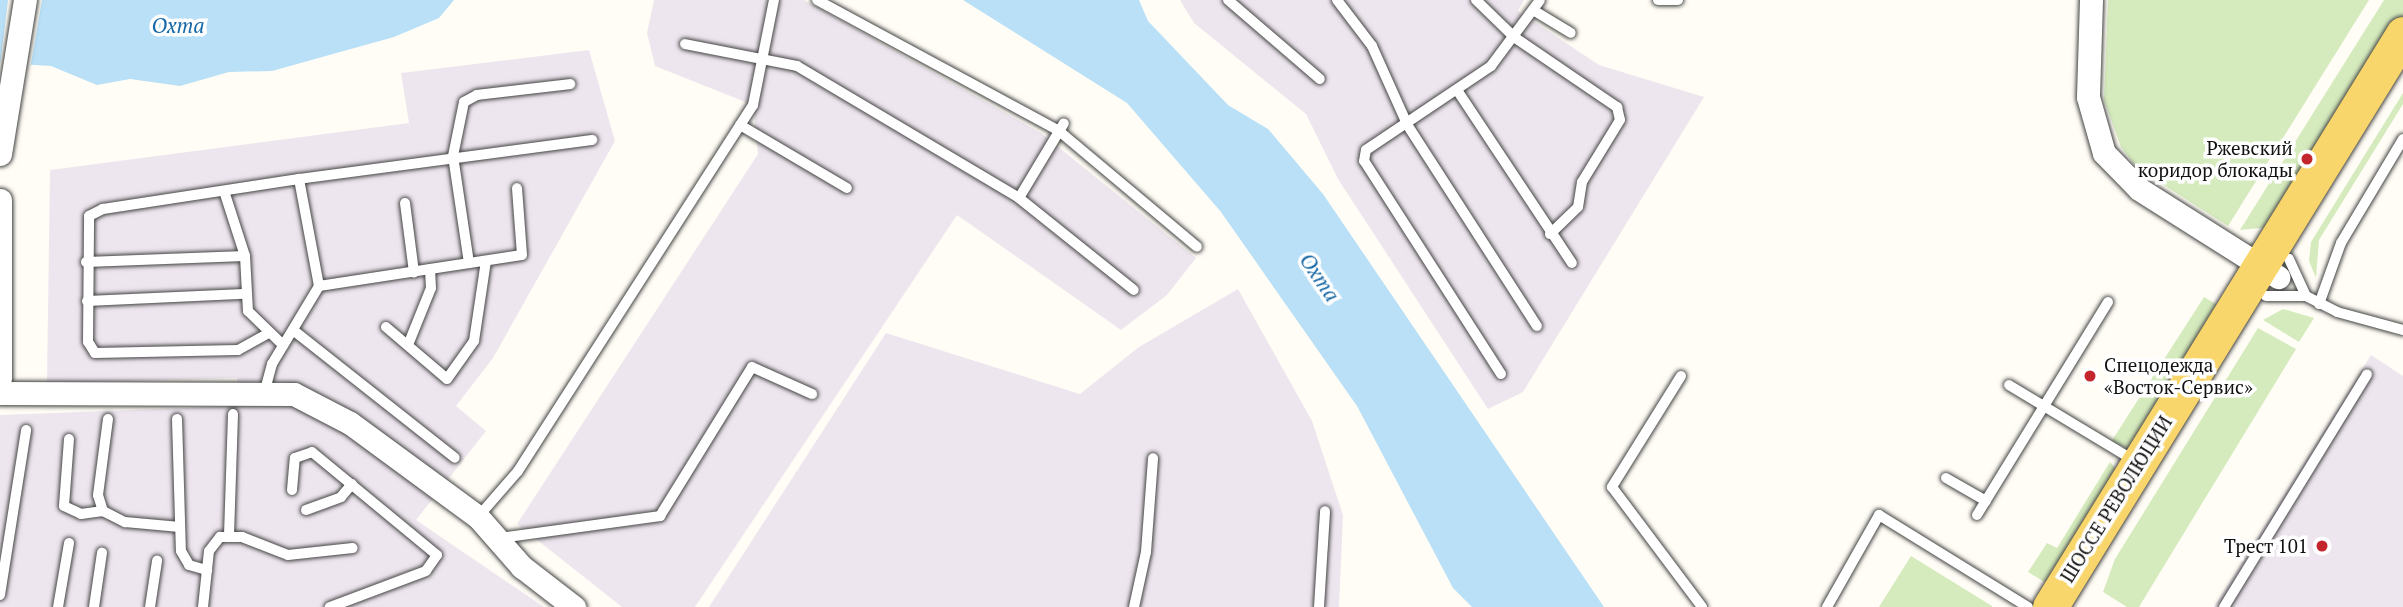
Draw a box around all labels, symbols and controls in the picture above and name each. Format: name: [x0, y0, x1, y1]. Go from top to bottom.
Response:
water label: Охта: [152, 12, 204, 38]
place label: Ржевский коридор блокады: [2138, 137, 2293, 181]
marker: Ржевский коридор блокады: [2299, 151, 2315, 167]
water label: Охта: [1295, 248, 1345, 306]
place label: Спецодежда «Восток-Сервис»: [2104, 354, 2253, 398]
marker: Спецодежда «Восток-Сервис»: [2082, 368, 2098, 384]
street label: ШОССЕ РЕВОЛЮЦИИ: [2055, 412, 2177, 586]
place label: Трест 101: [2224, 535, 2308, 557]
marker: Трест 101: [2314, 538, 2330, 554]

